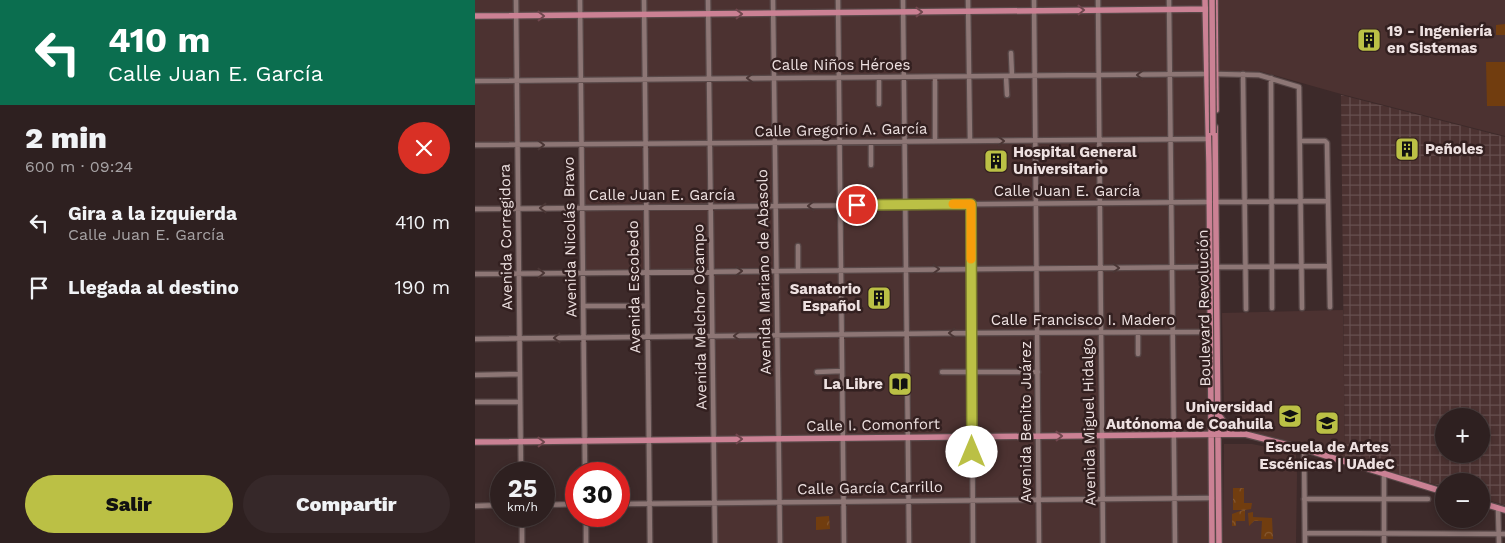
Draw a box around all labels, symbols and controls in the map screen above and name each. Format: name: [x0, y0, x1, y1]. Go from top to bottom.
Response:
one-way arrow: [1078, 5, 1085, 15]
one-way arrow: [915, 7, 923, 17]
one-way arrow: [735, 9, 743, 19]
one-way arrow: [538, 11, 545, 21]
text: 410 m: [108, 19, 210, 61]
icon: left: [25, 20, 90, 85]
place label: 19 - Ingeniería en Sistemas: [1387, 22, 1492, 57]
building icon: 19 - Ingeniería en Sistemas: [1356, 27, 1382, 53]
street label: Calle Niños Héroes: [771, 56, 911, 74]
text: Calle Juan E. García: [108, 61, 323, 86]
one-way arrow: [1136, 70, 1144, 80]
one-way arrow: [746, 73, 754, 83]
street label: Calle Gregorio A. García: [754, 119, 928, 141]
text: 2 min: [25, 120, 107, 155]
button: close: [398, 122, 450, 174]
one-way arrow: [997, 135, 1005, 146]
building icon: Peñoles: [1394, 136, 1420, 162]
one-way arrow: [538, 140, 545, 150]
place label: Peñoles: [1425, 140, 1483, 158]
place label: Hospital General Universitario: [1013, 143, 1137, 178]
building icon: Hospital General Universitario: [983, 148, 1009, 174]
street label: Avenida Nicolás Bravo: [560, 156, 580, 318]
text: 600 m · 09:24: [25, 157, 133, 176]
street label: Avenida Corregidora: [496, 163, 516, 310]
street label: Avenida Mariano de Abasolo: [753, 169, 775, 375]
street label: Calle Juan E. García: [994, 182, 1141, 200]
pin: [836, 184, 878, 226]
street label: Calle Juan E. García: [589, 186, 736, 204]
icon: arrive: [843, 191, 871, 219]
one-way arrow: [807, 201, 814, 211]
text: Gira a la izquierda: [68, 202, 237, 225]
one-way arrow: [539, 203, 547, 213]
icon: left: [25, 209, 53, 237]
text: 410 m: [395, 211, 450, 234]
street label: Avenida Escobedo: [624, 220, 644, 354]
street label: Avenida Melchor Ocampo: [689, 224, 711, 410]
text: Calle Juan E. García: [68, 225, 224, 244]
street label: Boulevard Revolución: [1194, 229, 1214, 387]
one-way arrow: [1112, 263, 1120, 273]
one-way arrow: [932, 264, 940, 274]
one-way arrow: [735, 266, 743, 276]
one-way arrow: [538, 268, 545, 278]
icon: arrive: [25, 274, 53, 302]
text: Llegada al destino: [68, 276, 239, 299]
text: 190 m: [394, 276, 450, 299]
place label: Sanatorio Español: [790, 280, 861, 315]
building icon: Sanatorio Español: [866, 285, 892, 311]
street label: Calle Francisco I. Madero: [991, 311, 1175, 329]
one-way arrow: [947, 328, 955, 338]
one-way arrow: [732, 331, 740, 341]
one-way arrow: [552, 333, 560, 343]
street label: Avenida Miguel Hidalgo: [1079, 338, 1099, 506]
street label: Avenida Benito Juárez: [1017, 341, 1035, 503]
library icon: La Libre: [887, 371, 913, 397]
place label: La Libre: [823, 375, 883, 393]
place label: Universidad Autónoma de Coahuila: [1106, 398, 1273, 433]
school or university icon: Universidad Autónoma de Coahuila: [1277, 403, 1303, 429]
map controls: [1435, 408, 1490, 528]
button: +: [1435, 408, 1490, 463]
school or university icon: Escuela de Artes Escénicas | UAdeC: [1314, 410, 1340, 436]
street label: Calle I. Comonfort: [806, 415, 941, 435]
position arrow: [945, 425, 997, 477]
one-way arrow: [1055, 430, 1063, 441]
one-way arrow: [735, 434, 743, 444]
one-way arrow: [538, 437, 545, 447]
place label: Escuela de Artes Escénicas | UAdeC: [1259, 438, 1395, 473]
speed limit sign: 30: [565, 462, 630, 527]
button: −: [1435, 473, 1490, 528]
text: 25: [508, 474, 537, 503]
button: Salir: [25, 475, 233, 533]
button: Compartir: [243, 475, 450, 533]
street label: Calle García Carrillo: [797, 478, 943, 498]
text: km/h: [507, 500, 538, 514]

